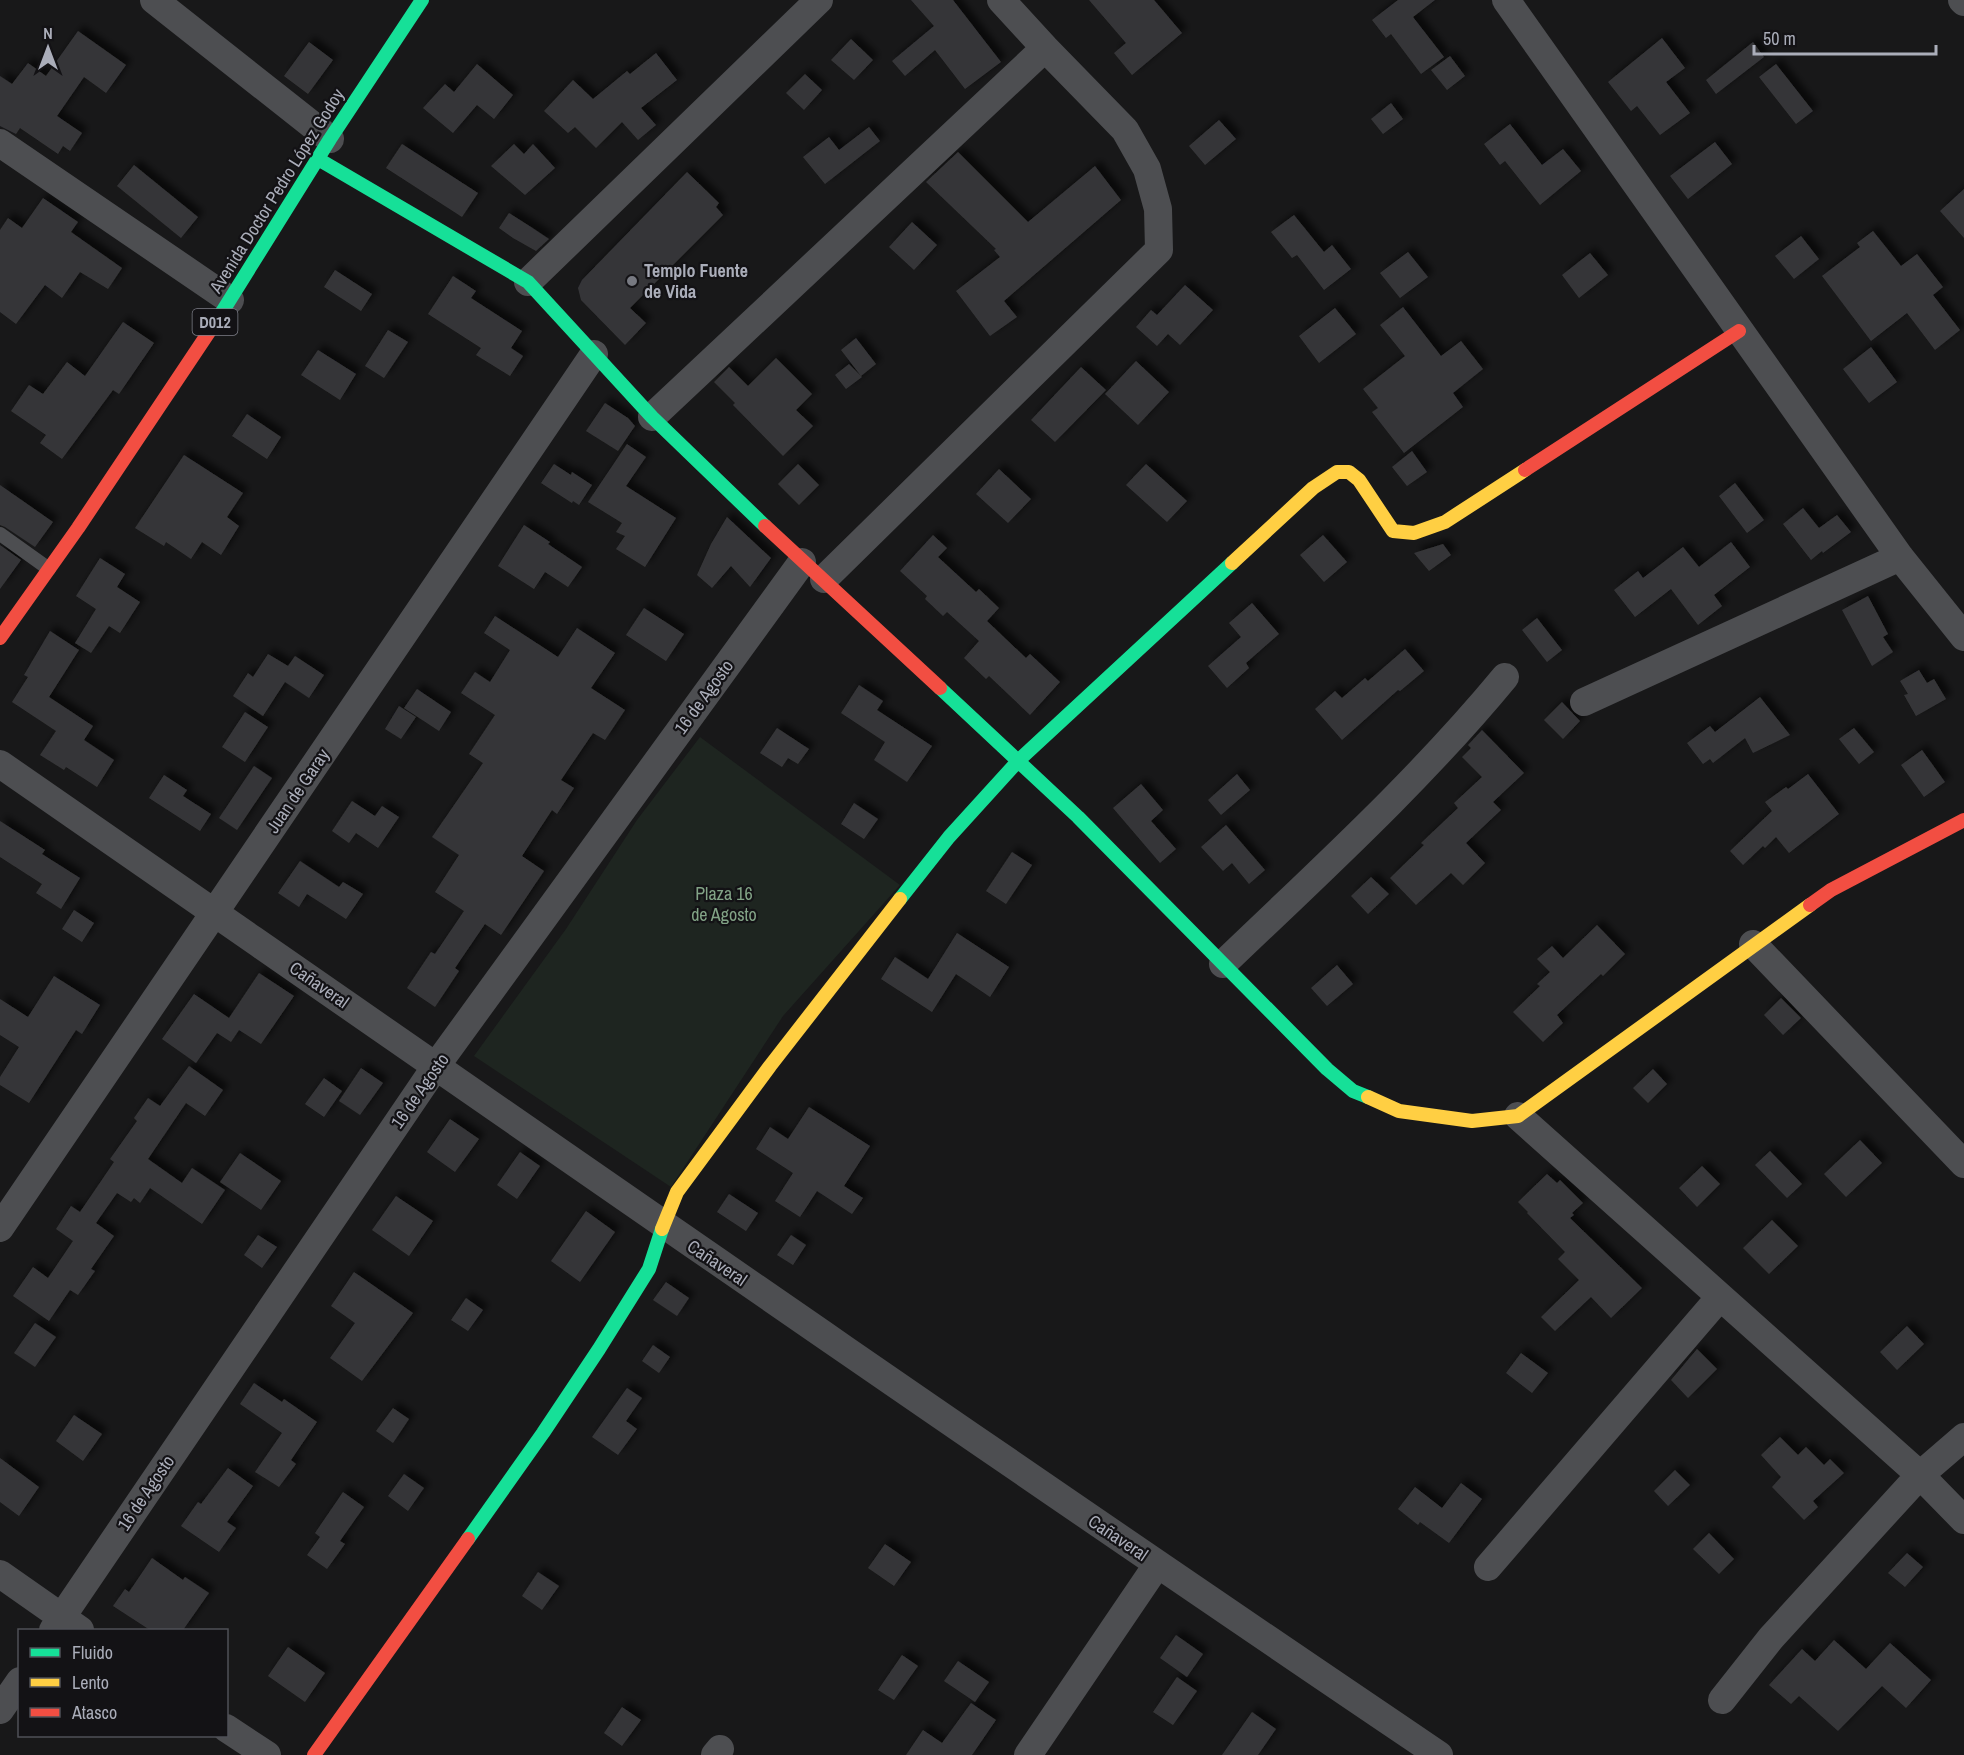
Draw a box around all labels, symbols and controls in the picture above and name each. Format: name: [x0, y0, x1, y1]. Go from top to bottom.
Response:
north arrow: [18, 18, 78, 78]
scale bar: [1754, 18, 1936, 56]
text: N: [43, 22, 53, 44]
text: 50 m: [1763, 26, 1796, 51]
street label: Avenida Doctor Pedro López Godoy: [203, 83, 350, 299]
place label: Templo Fuente de Vida: [644, 258, 748, 304]
marker: Templo Fuente de Vida: [625, 274, 639, 288]
road number: D012: [192, 309, 238, 335]
street label: 16 de Agosto: [668, 654, 739, 739]
street label: Juan de Garay: [260, 743, 335, 838]
park label: Plaza 16 de Agosto: [691, 881, 757, 927]
street label: Cañaveral: [285, 955, 354, 1014]
street label: 16 de Agosto: [385, 1048, 455, 1133]
street label: Cañaveral: [682, 1233, 752, 1292]
street label: 16 de Agosto: [111, 1450, 180, 1535]
street label: Cañaveral: [1083, 1508, 1153, 1567]
legend: [18, 1629, 228, 1737]
text: Fluido: [72, 1640, 113, 1665]
text: Lento: [72, 1670, 109, 1695]
text: Atasco: [71, 1700, 117, 1725]

